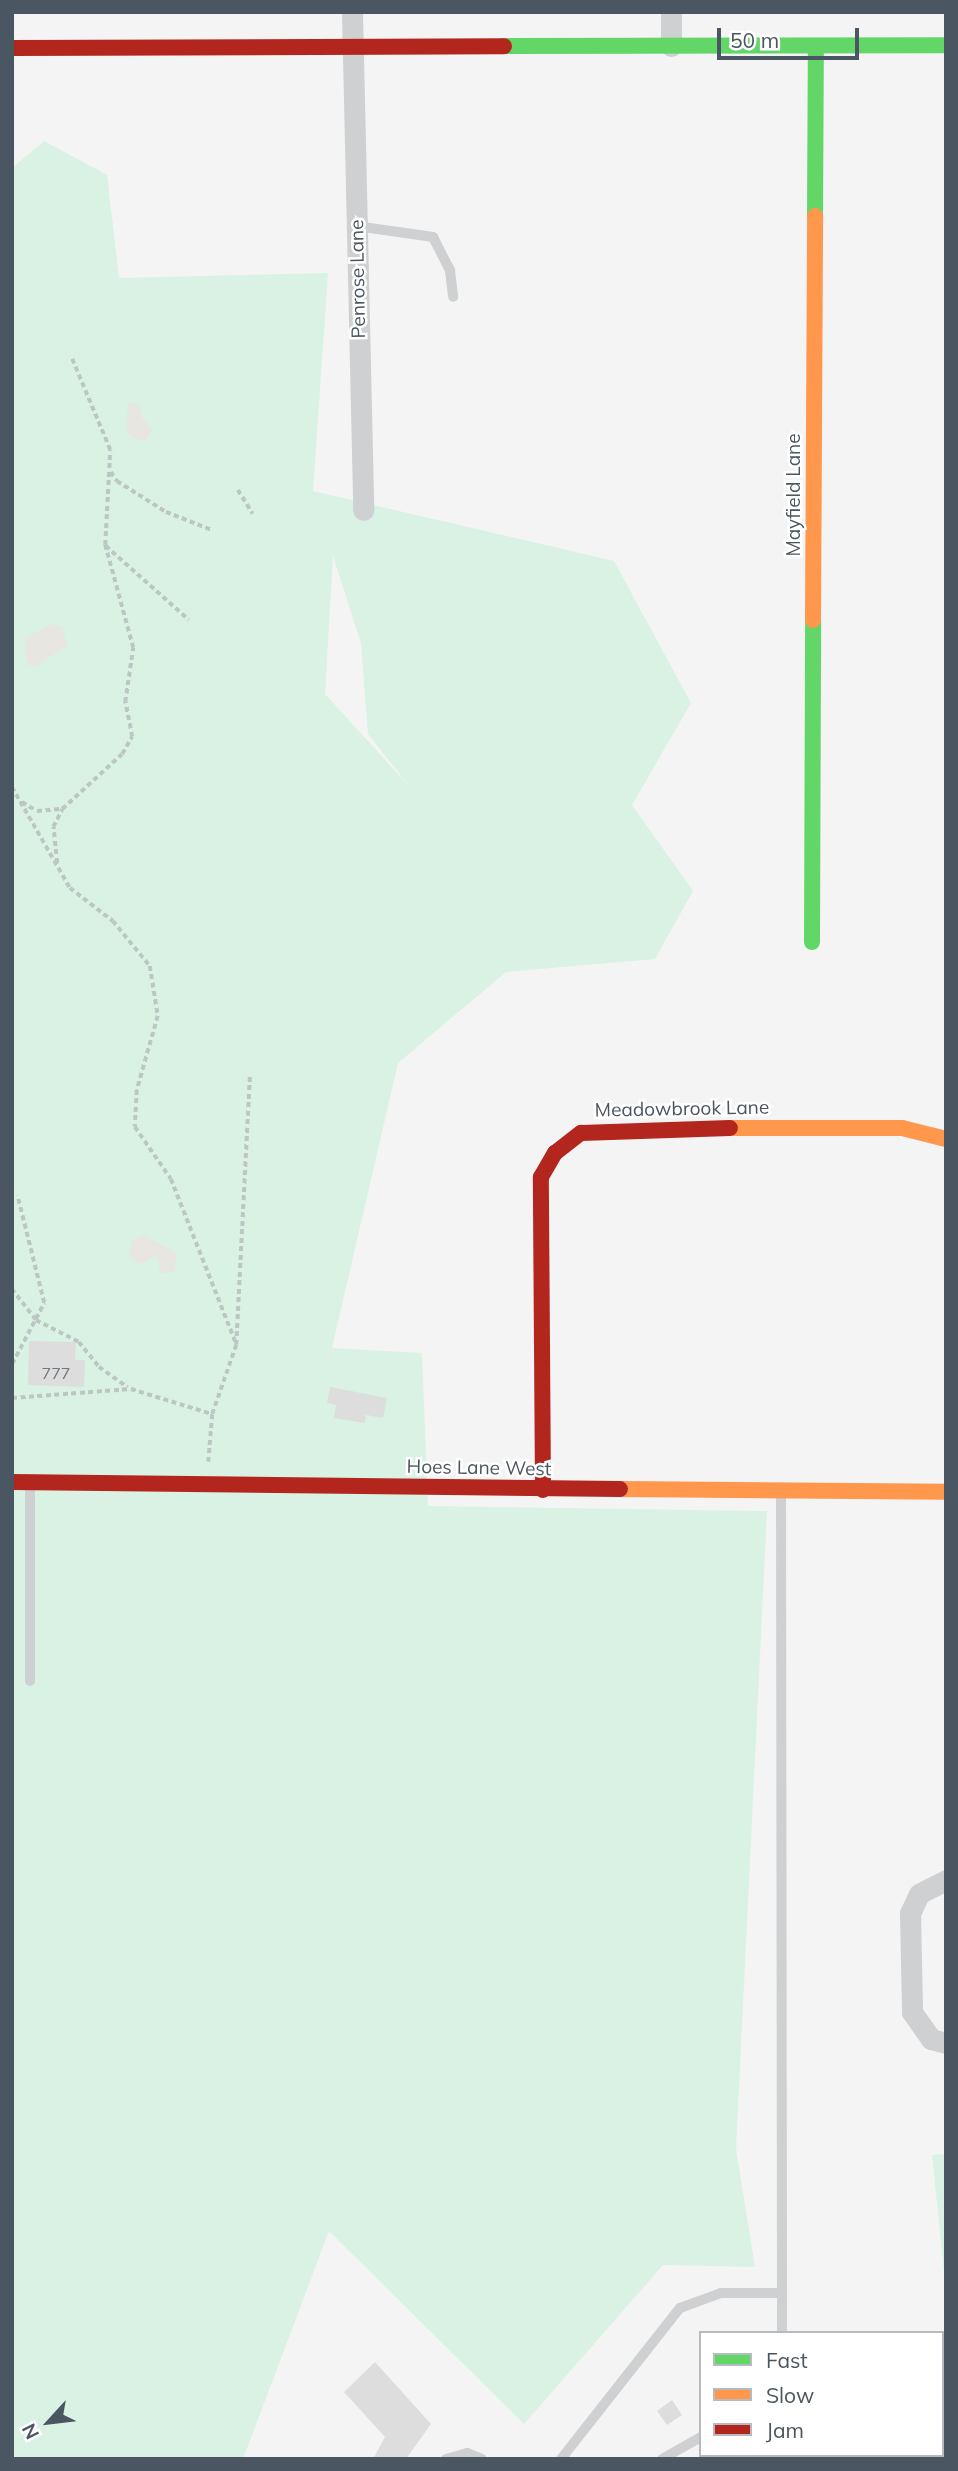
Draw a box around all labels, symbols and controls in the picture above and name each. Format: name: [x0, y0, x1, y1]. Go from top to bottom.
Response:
scale bar: [720, 14, 862, 58]
text: 50 m: [730, 27, 779, 53]
street label: Penrose Lane: [346, 219, 370, 339]
street label: Mayfield Lane: [783, 433, 805, 557]
street label: Meadowbrook Lane: [595, 1096, 769, 1122]
house number: 777: [42, 1363, 70, 1383]
street label: Hoes Lane West: [406, 1455, 552, 1481]
legend: [699, 2331, 944, 2457]
text: Fast: [766, 2347, 808, 2373]
text: Slow: [766, 2382, 814, 2408]
north arrow: [14, 2387, 84, 2457]
text: Jam: [766, 2417, 804, 2443]
text: N: [16, 2420, 44, 2443]

